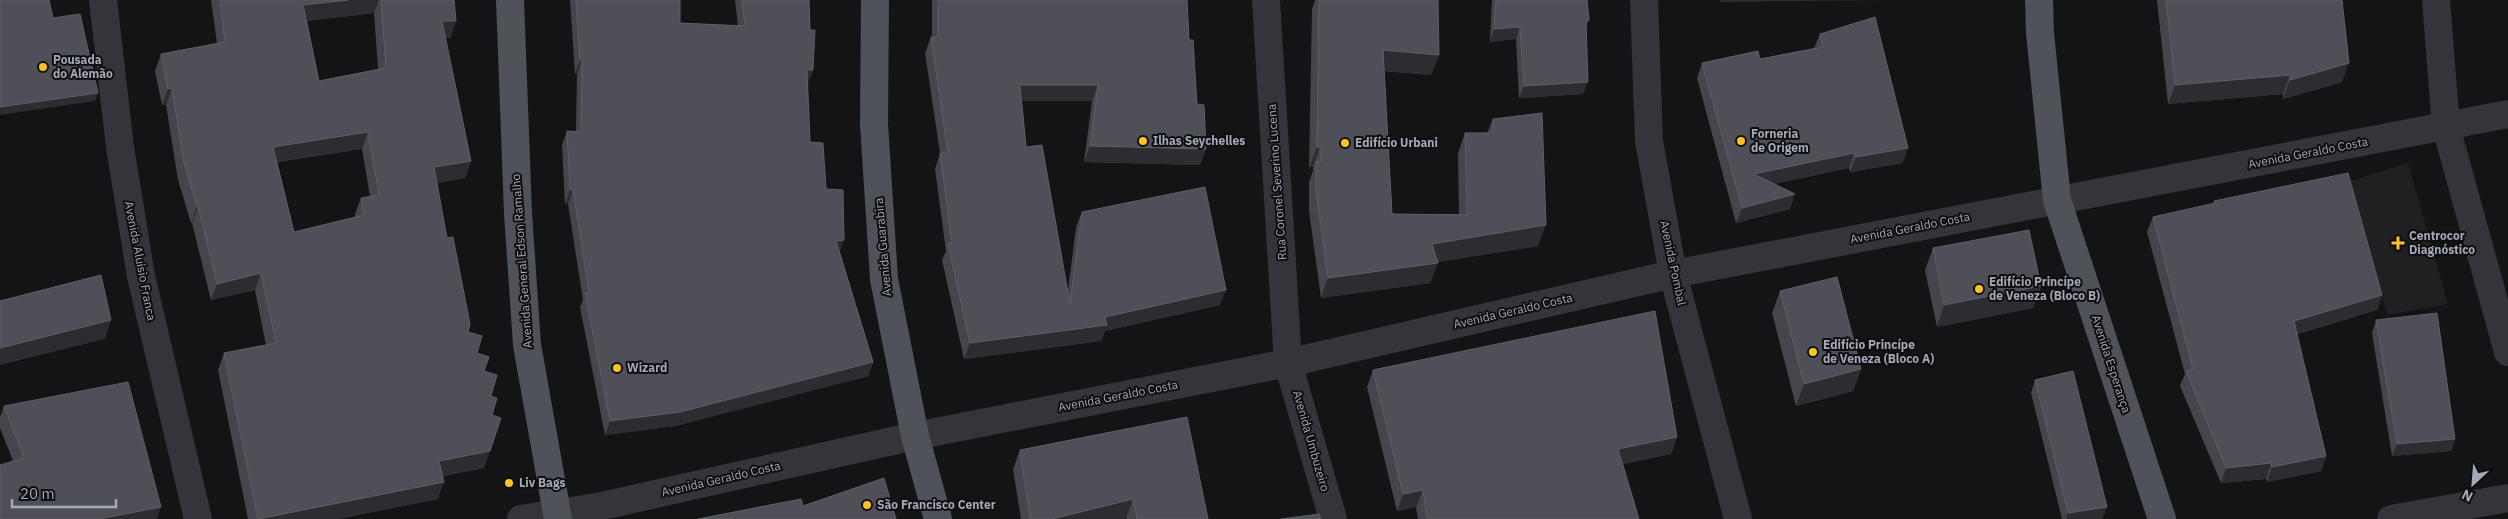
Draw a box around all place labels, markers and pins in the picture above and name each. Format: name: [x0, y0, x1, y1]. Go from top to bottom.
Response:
place label: Pousada do Alemão: [53, 52, 113, 81]
marker: Pousada do Alemão: [37, 61, 49, 73]
place label: Forneria de Origem: [1751, 126, 1809, 155]
place label: Ilhas Seychelles: [1153, 133, 1245, 148]
marker: Ilhas Seychelles: [1137, 135, 1149, 147]
place label: Edifício Urbani: [1355, 135, 1438, 150]
marker: Forneria de Origem: [1735, 135, 1747, 147]
marker: Edifício Urbani: [1339, 137, 1351, 149]
place label: Centrocor Diagnóstico: [2409, 228, 2475, 257]
marker: Centrocor Diagnóstico: [2391, 236, 2405, 250]
place label: Edifício Princípe de Veneza (Bloco B): [1989, 274, 2100, 303]
marker: Edifício Princípe de Veneza (Bloco B): [1973, 283, 1985, 295]
place label: Edifício Princípe de Veneza (Bloco A): [1823, 337, 1934, 366]
marker: Edifício Princípe de Veneza (Bloco A): [1807, 346, 1819, 358]
place label: Wizard: [627, 360, 667, 375]
marker: Wizard: [611, 362, 623, 374]
place label: Liv Bags: [519, 475, 566, 490]
marker: Liv Bags: [503, 477, 515, 489]
place label: São Francisco Center: [877, 497, 996, 512]
marker: São Francisco Center: [861, 499, 873, 511]

